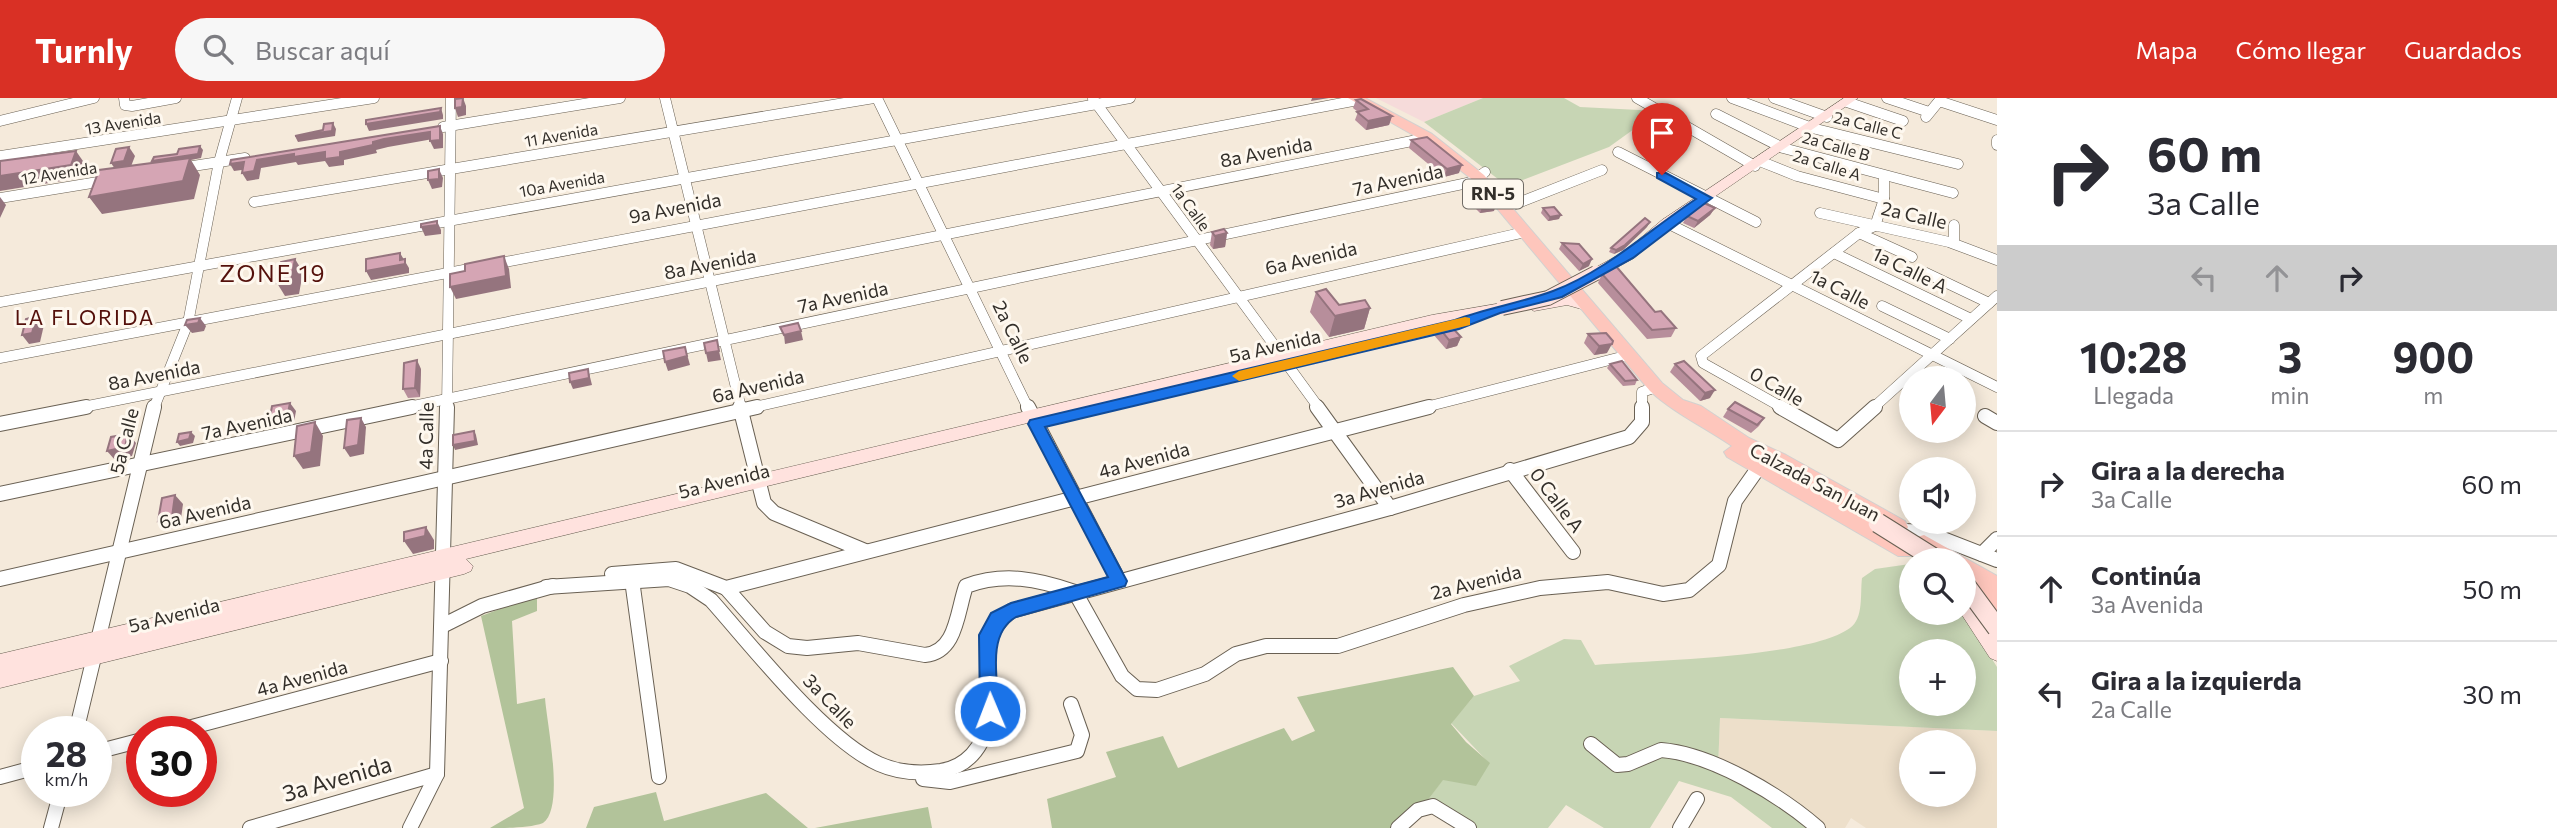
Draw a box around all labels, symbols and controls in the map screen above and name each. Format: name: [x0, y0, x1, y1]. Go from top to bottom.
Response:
search box: [175, 18, 665, 81]
text: Turnly: [35, 29, 133, 70]
icon: search: [199, 30, 237, 68]
text: Buscar aquí: [255, 34, 390, 65]
text: Mapa: [2135, 35, 2198, 64]
text: Cómo llegar: [2236, 35, 2366, 64]
text: Guardados: [2404, 35, 2522, 64]
pin: [1632, 103, 1692, 175]
street label: 13 Avenida: [84, 107, 162, 138]
street label: 2a Calle C: [1832, 107, 1905, 142]
icon: arrive: [1643, 114, 1681, 152]
street label: 11 Avenida: [523, 119, 599, 150]
text: 60 m: [2147, 122, 2262, 182]
icon: right: [2032, 126, 2123, 217]
street label: 2a Calle B: [1800, 127, 1872, 164]
street label: 8a Avenida: [1218, 131, 1314, 172]
street label: 2a Calle A: [1791, 145, 1864, 184]
street label: 12 Avenida: [20, 157, 98, 188]
street label: 7a Avenida: [1351, 159, 1445, 200]
street label: 10a Avenida: [518, 167, 606, 200]
street label: 1a Calle: [1168, 179, 1215, 234]
road number: RN-5: [1463, 180, 1523, 208]
text: 3a Calle: [2147, 182, 2260, 222]
street label: 9a Avenida: [627, 187, 723, 228]
street label: 2a Calle: [1879, 196, 1949, 233]
street label: 6a Avenida: [1263, 236, 1359, 279]
street label: 1a Calle A: [1869, 241, 1952, 298]
street label: 8a Avenida: [662, 243, 758, 284]
district label: ZONE 19: [219, 259, 327, 287]
icon: left: [2185, 259, 2223, 297]
icon: ahead: [2258, 259, 2296, 297]
icon: right: [2331, 259, 2369, 297]
street label: 1a Calle: [1806, 264, 1874, 313]
street label: 7a Avenida: [796, 276, 890, 317]
street label: 2a Calle: [988, 297, 1038, 367]
district label: LA FLORIDA: [15, 304, 155, 329]
street label: 5a Avenida: [1227, 324, 1323, 367]
text: 10:28: [2080, 330, 2188, 382]
text: 3: [2278, 330, 2302, 382]
text: 900: [2392, 330, 2474, 382]
street label: 8a Avenida: [106, 354, 202, 395]
street label: 0 Calle: [1746, 361, 1808, 410]
street label: 6a Avenida: [710, 364, 806, 407]
north arrow: [1899, 366, 1976, 443]
map controls: [1899, 366, 1976, 807]
text: Llegada: [2093, 381, 2174, 409]
text: min: [2270, 381, 2310, 409]
text: m: [2423, 381, 2443, 409]
street label: 4a Calle: [413, 402, 438, 470]
street label: 7a Avenida: [200, 403, 294, 444]
street label: 5a Calle: [104, 406, 143, 476]
street label: 4a Avenida: [1096, 436, 1192, 483]
street label: Calzada San Juan: [1746, 438, 1884, 526]
text: Gira a la derecha: [2091, 454, 2285, 485]
button: sound: [1899, 457, 1976, 534]
street label: 5a Avenida: [676, 458, 772, 503]
street label: 0 Calle A: [1526, 463, 1589, 537]
street label: 3a Avenida: [1331, 465, 1427, 512]
icon: right: [2032, 465, 2070, 503]
text: 60 m: [2462, 468, 2522, 499]
text: 3a Calle: [2091, 485, 2172, 513]
street label: 6a Avenida: [157, 490, 253, 533]
button: search: [1899, 548, 1976, 625]
street label: 2a Avenida: [1428, 559, 1524, 604]
text: Continúa: [2091, 559, 2201, 590]
icon: ahead: [2032, 570, 2070, 608]
text: 50 m: [2462, 573, 2522, 604]
text: 3a Avenida: [2091, 590, 2203, 618]
street label: 5a Avenida: [126, 592, 222, 637]
button: +: [1899, 639, 1976, 716]
street label: 4a Avenida: [254, 654, 350, 701]
text: Gira a la izquierda: [2091, 664, 2302, 695]
street label: 3a Calle: [799, 669, 862, 733]
position arrow: [953, 674, 1027, 748]
icon: left: [2032, 675, 2070, 713]
text: 30 m: [2463, 678, 2522, 709]
text: 2a Calle: [2091, 695, 2172, 723]
speed limit sign: 30: [126, 716, 217, 807]
button: −: [1899, 730, 1976, 807]
text: 28: [46, 731, 87, 774]
street label: 3a Avenida: [279, 749, 395, 807]
text: km/h: [45, 768, 88, 790]

